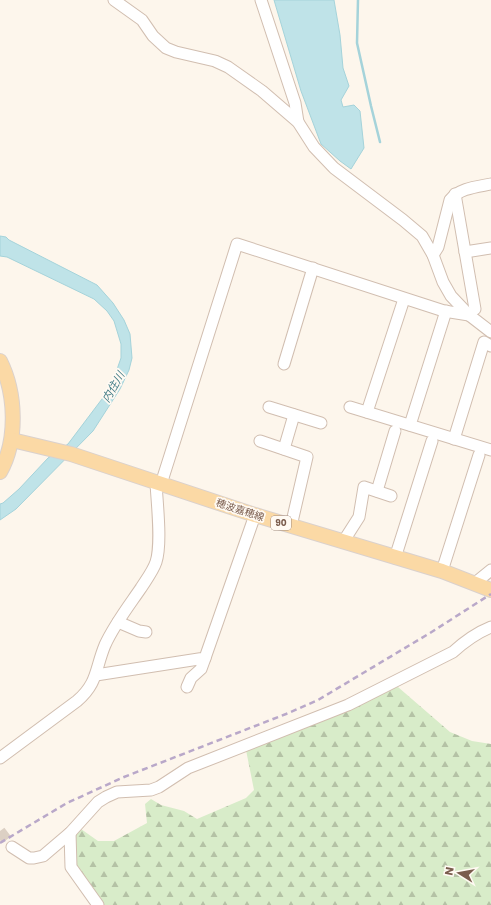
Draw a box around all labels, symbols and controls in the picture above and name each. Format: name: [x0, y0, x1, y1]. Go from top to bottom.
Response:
water label: 内住川: [98, 368, 129, 405]
street label: 穂波嘉穂線: [214, 495, 266, 525]
road number: 90: [271, 516, 291, 530]
north arrow: [439, 853, 479, 893]
text: N: [441, 866, 458, 877]

